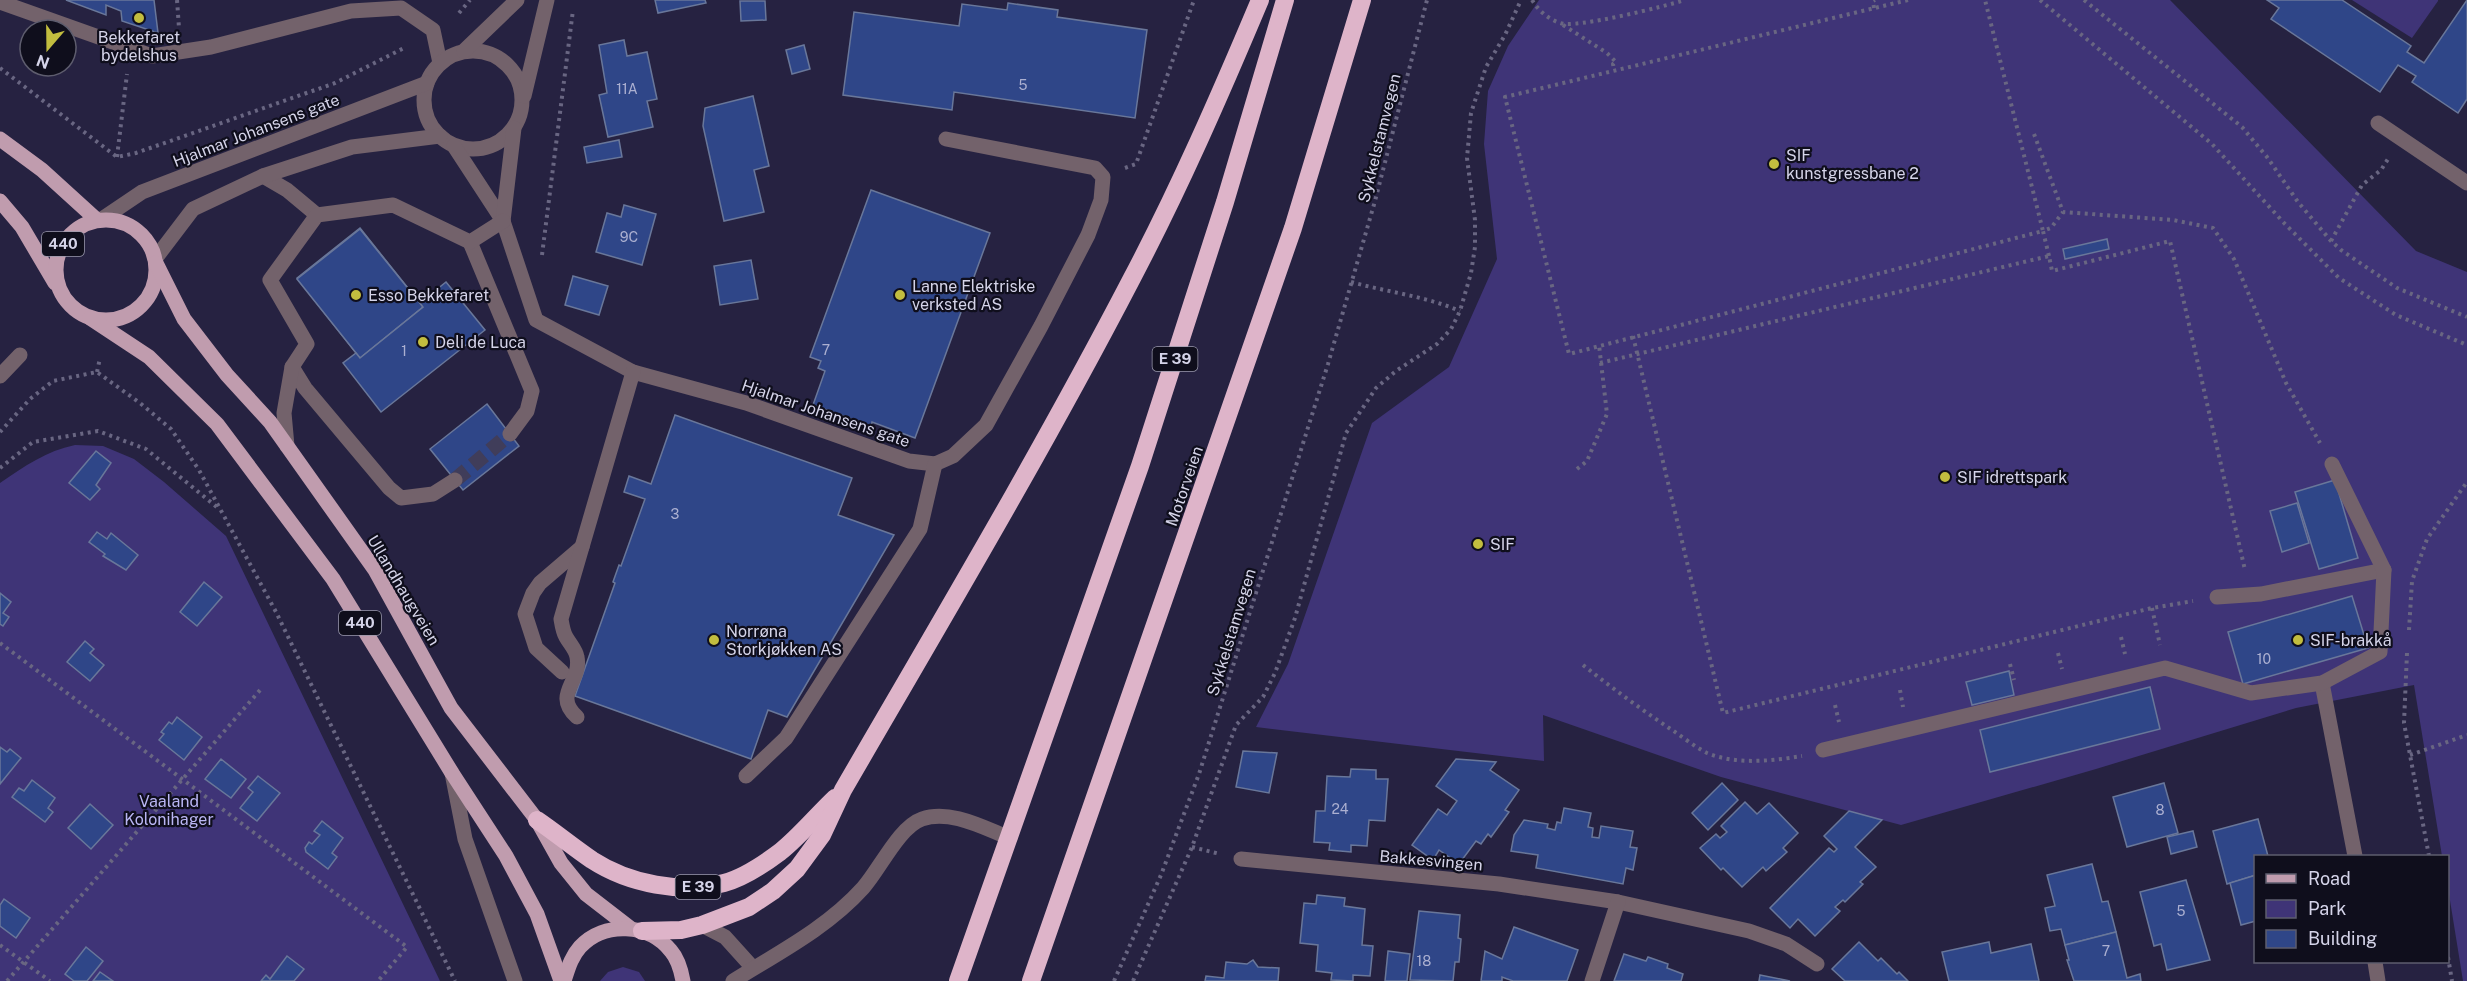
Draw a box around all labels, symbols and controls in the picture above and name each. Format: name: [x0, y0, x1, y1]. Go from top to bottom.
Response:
marker: Bekkefaret bydelshus: [132, 11, 146, 25]
north arrow: [18, 18, 78, 78]
place label: Bekkefaret bydelshus: [98, 28, 180, 65]
text: N: [34, 51, 52, 73]
street label: Sykkelstamvegen: [1354, 72, 1405, 204]
house number: 5: [1019, 77, 1028, 93]
house number: 11A: [616, 81, 638, 97]
street label: Hjalmar Johansens gate: [170, 90, 342, 171]
place label: SIF kunstgressbane 2: [1786, 146, 1919, 183]
marker: SIF kunstgressbane 2: [1767, 157, 1781, 171]
house number: 9C: [620, 229, 638, 245]
road number: 440: [42, 232, 84, 256]
place label: Lanne Elektriske verksted AS: [912, 277, 1035, 314]
place label: Esso Bekkefaret: [368, 286, 489, 305]
marker: Esso Bekkefaret: [349, 288, 363, 302]
marker: Lanne Elektriske verksted AS: [893, 288, 907, 302]
place label: Deli de Luca: [435, 333, 526, 352]
marker: Deli de Luca: [416, 335, 430, 349]
house number: 7: [822, 342, 830, 358]
house number: 1: [401, 343, 407, 359]
road number: E 39: [1152, 347, 1198, 371]
street label: Hjalmar Johansens gate: [739, 376, 913, 451]
street label: Motorveien: [1162, 444, 1207, 529]
place label: SIF idrettspark: [1957, 468, 2067, 487]
marker: SIF idrettspark: [1938, 470, 1952, 484]
house number: 3: [671, 506, 680, 522]
street label: Ullandhaugveien: [363, 532, 444, 649]
place label: SIF: [1490, 535, 1515, 554]
marker: SIF: [1471, 537, 1485, 551]
street label: Sykkelstamvegen: [1203, 566, 1260, 698]
road number: 440: [339, 611, 381, 635]
place label: Norrøna Storkjøkken AS: [726, 622, 842, 659]
place label: SIF-brakkå: [2310, 631, 2392, 650]
marker: Norrøna Storkjøkken AS: [707, 633, 721, 647]
marker: SIF-brakkå: [2291, 633, 2305, 647]
house number: 10: [2257, 651, 2271, 667]
park label: Vaaland Kolonihager: [124, 792, 214, 829]
house number: 24: [1331, 801, 1349, 817]
house number: 8: [2155, 802, 2165, 818]
street label: Bakkesvingen: [1379, 847, 1483, 874]
legend: [2254, 855, 2449, 963]
text: Road: [2308, 868, 2351, 889]
road number: E 39: [676, 875, 720, 899]
text: Park: [2308, 898, 2346, 919]
house number: 5: [2177, 903, 2186, 919]
text: Building: [2308, 928, 2377, 949]
house number: 7: [2102, 943, 2110, 959]
house number: 18: [1417, 953, 1431, 969]

